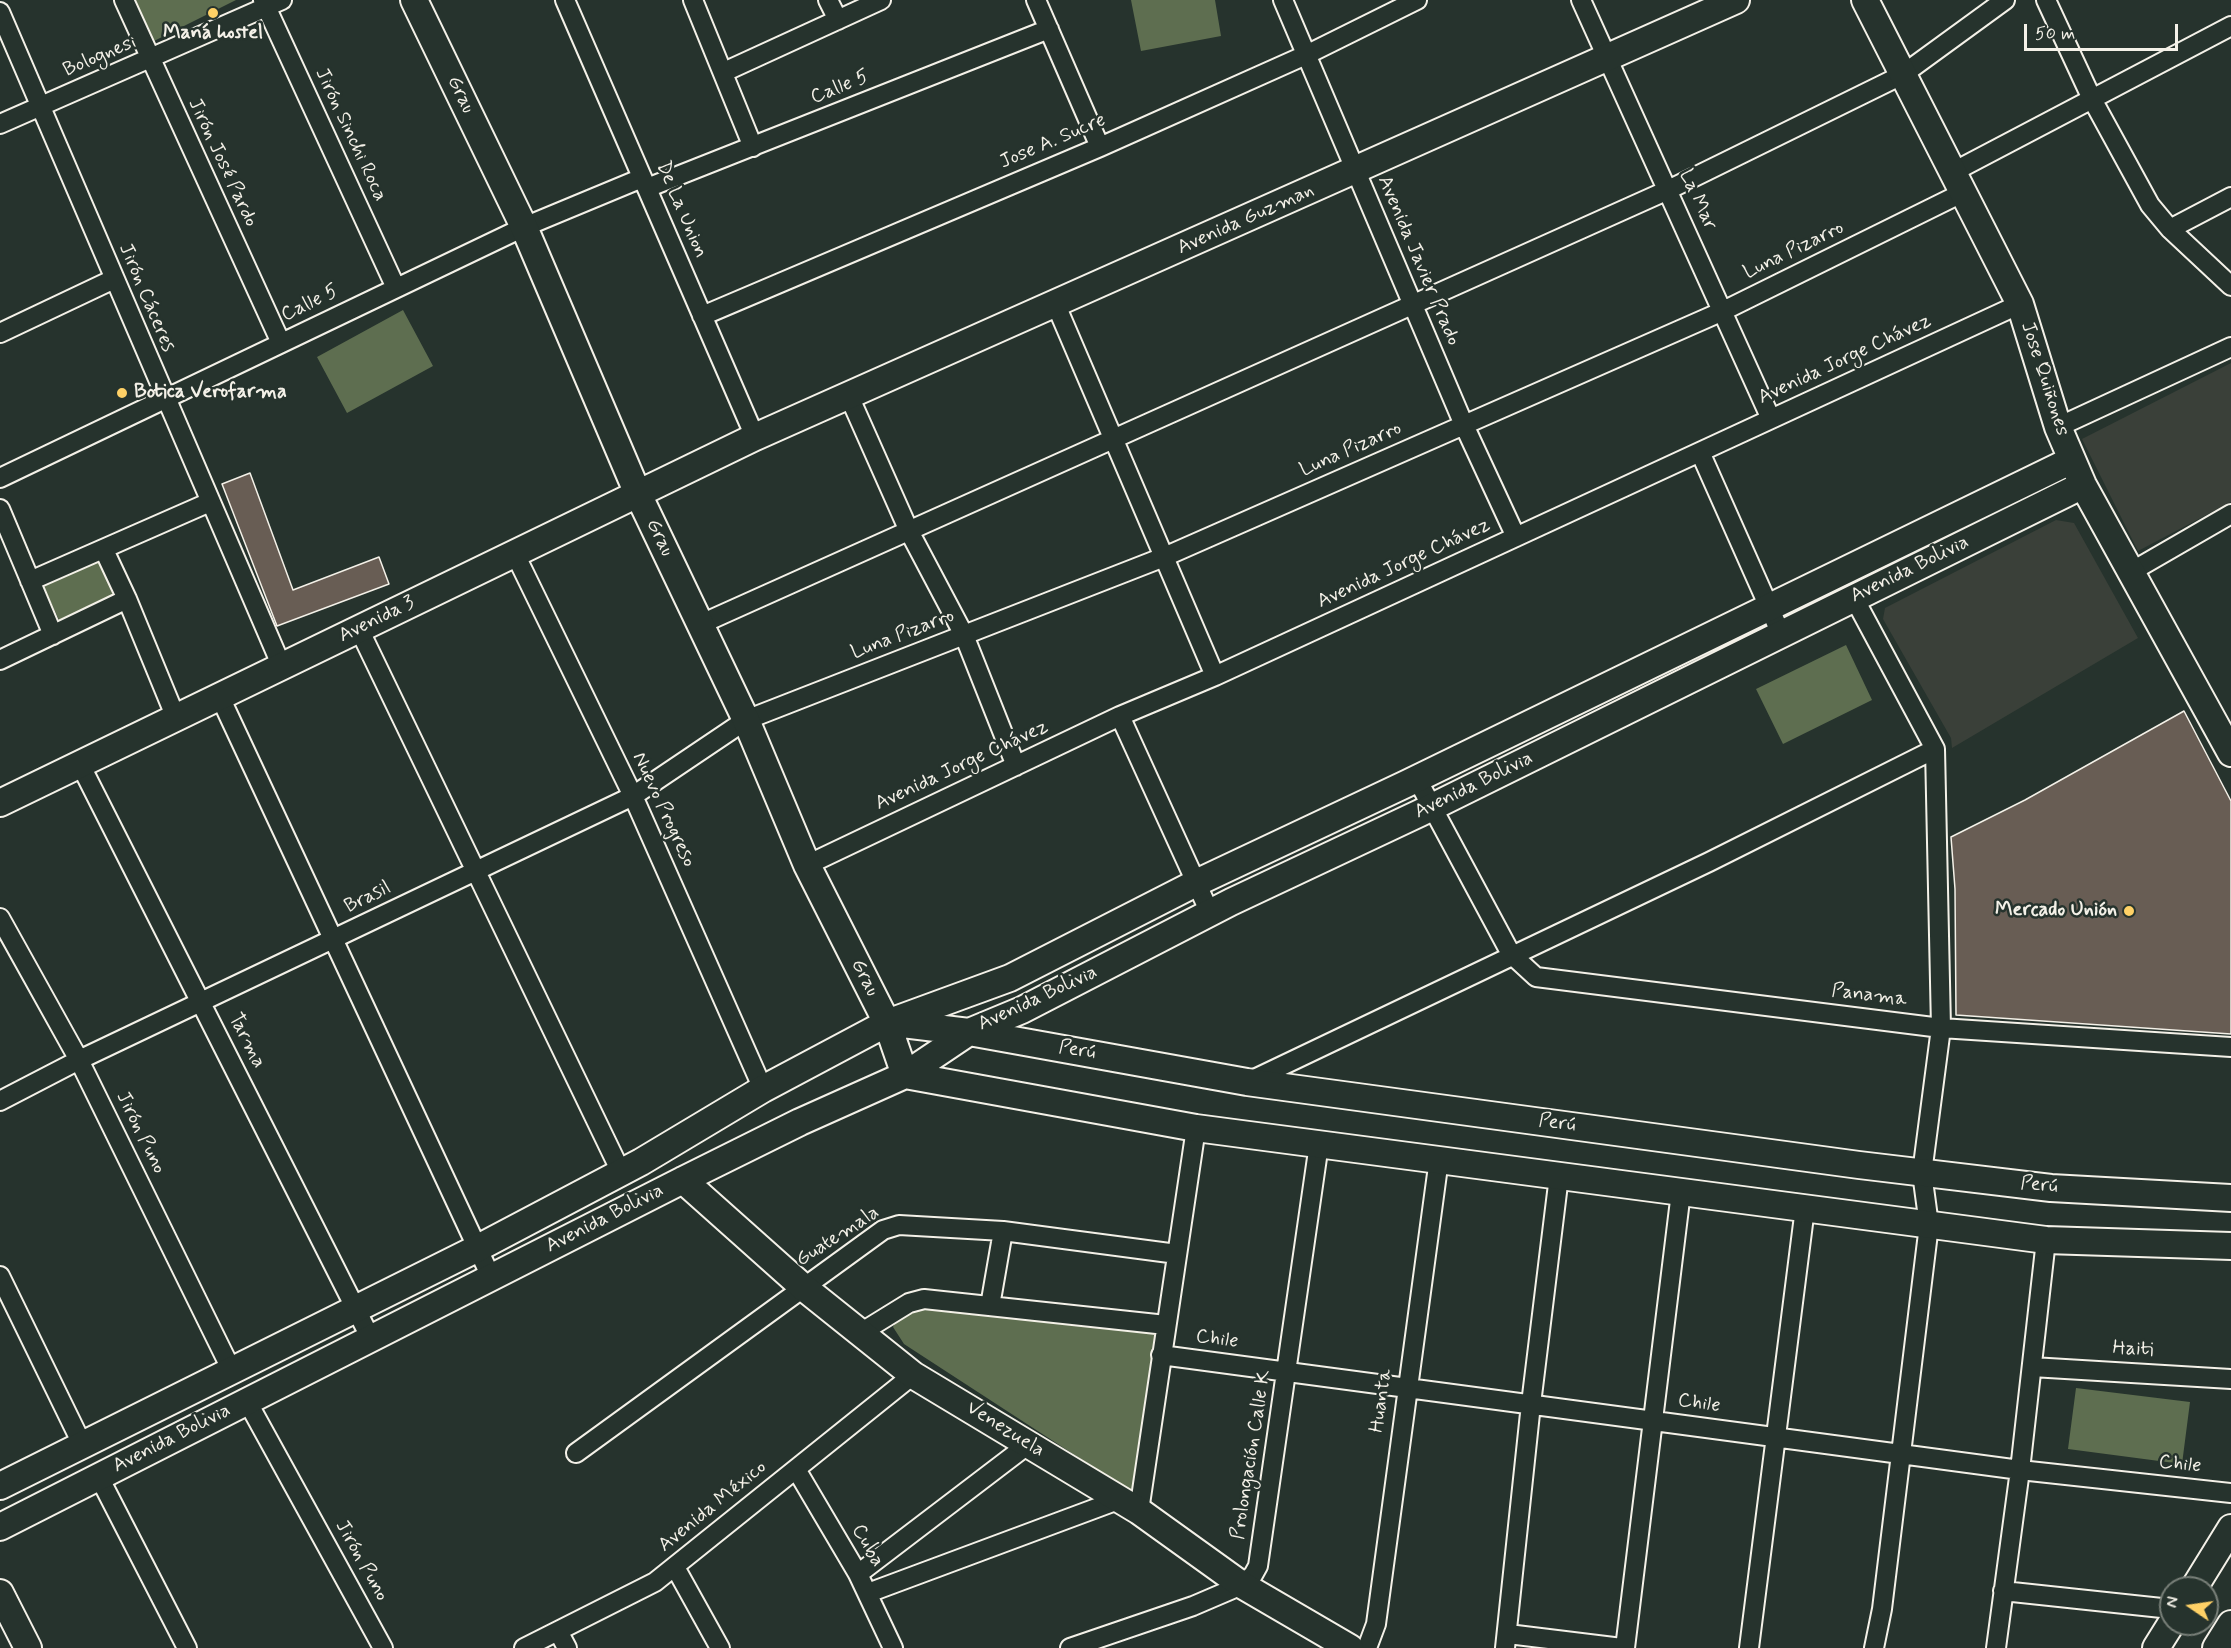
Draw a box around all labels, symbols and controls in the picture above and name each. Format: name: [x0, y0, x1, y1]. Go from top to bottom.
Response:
marker: Maná hostel: [206, 6, 220, 20]
scale bar: [2027, 12, 2182, 50]
place label: Maná hostel: [163, 22, 263, 46]
text: 50 m: [2035, 22, 2075, 46]
street label: Bolognesi: [60, 31, 140, 83]
street label: Jirón Sinchi Roca: [309, 65, 391, 205]
street label: Calle 5: [808, 66, 872, 110]
street label: Grau: [441, 72, 479, 118]
street label: Jirón José Pardo: [182, 95, 262, 231]
street label: Jose A. Sucre: [996, 109, 1110, 175]
street label: De La Union: [650, 158, 712, 262]
street label: La Mar: [1673, 166, 1721, 234]
street label: Avenida Javier Prado: [1371, 173, 1465, 349]
street label: Avenida Guzman: [1174, 179, 1318, 261]
street label: Luna Pizarro: [1740, 216, 1848, 286]
street label: Jirón Cáceres: [112, 240, 180, 356]
street label: Calle 5: [278, 280, 342, 328]
street label: Avenida Jorge Chávez: [1755, 309, 1935, 411]
street label: Jose Quiñones: [2014, 319, 2074, 439]
place label: Botica Verofarma: [134, 381, 287, 405]
marker: Botica Verofarma: [115, 386, 129, 400]
street label: Luna Pizarro: [1296, 417, 1406, 483]
street label: Avenida Jorge Chávez: [1314, 513, 1494, 615]
street label: Grau: [640, 515, 678, 561]
street label: Avenida Bolivia: [1847, 531, 1973, 609]
street label: Avenida 3: [335, 591, 419, 649]
street label: Luna Pizarro: [848, 604, 958, 666]
street label: Avenida Jorge Chávez: [872, 715, 1052, 817]
street label: Avenida Bolivia: [1411, 747, 1537, 825]
street label: Nuevo Progreso: [626, 749, 700, 871]
street label: Brasil: [341, 877, 395, 919]
place label: Mercado Unión: [1995, 899, 2117, 923]
marker: Mercado Unión: [2122, 904, 2136, 918]
street label: Grau: [845, 955, 883, 1001]
street label: Avenida Bolivia: [974, 961, 1102, 1037]
street label: Panama: [1830, 979, 1908, 1013]
street label: Tarma: [222, 1009, 270, 1073]
street label: Perú: [1057, 1036, 1097, 1066]
street label: Jirón Puno: [110, 1088, 170, 1178]
street label: Perú: [1537, 1110, 1577, 1138]
street label: Perú: [2019, 1172, 2059, 1200]
street label: Avenida Bolivia: [542, 1179, 668, 1259]
street label: Guatemala: [792, 1201, 884, 1273]
street label: Chile: [1194, 1325, 1240, 1355]
street label: Haiti: [2112, 1337, 2154, 1363]
street label: Prolongación Calle K: [1227, 1368, 1277, 1542]
street label: Huanta: [1366, 1368, 1398, 1434]
street label: Chile: [1676, 1389, 1722, 1419]
street label: Venezuela: [961, 1397, 1049, 1463]
street label: Avenida Bolivia: [109, 1399, 235, 1479]
street label: Chile: [2157, 1451, 2203, 1479]
street label: Avenida México: [654, 1456, 772, 1558]
street label: Jirón Puno: [329, 1516, 393, 1606]
street label: Cuba: [845, 1520, 889, 1572]
north arrow: [2159, 1576, 2219, 1636]
text: N: [2161, 1595, 2184, 1610]

